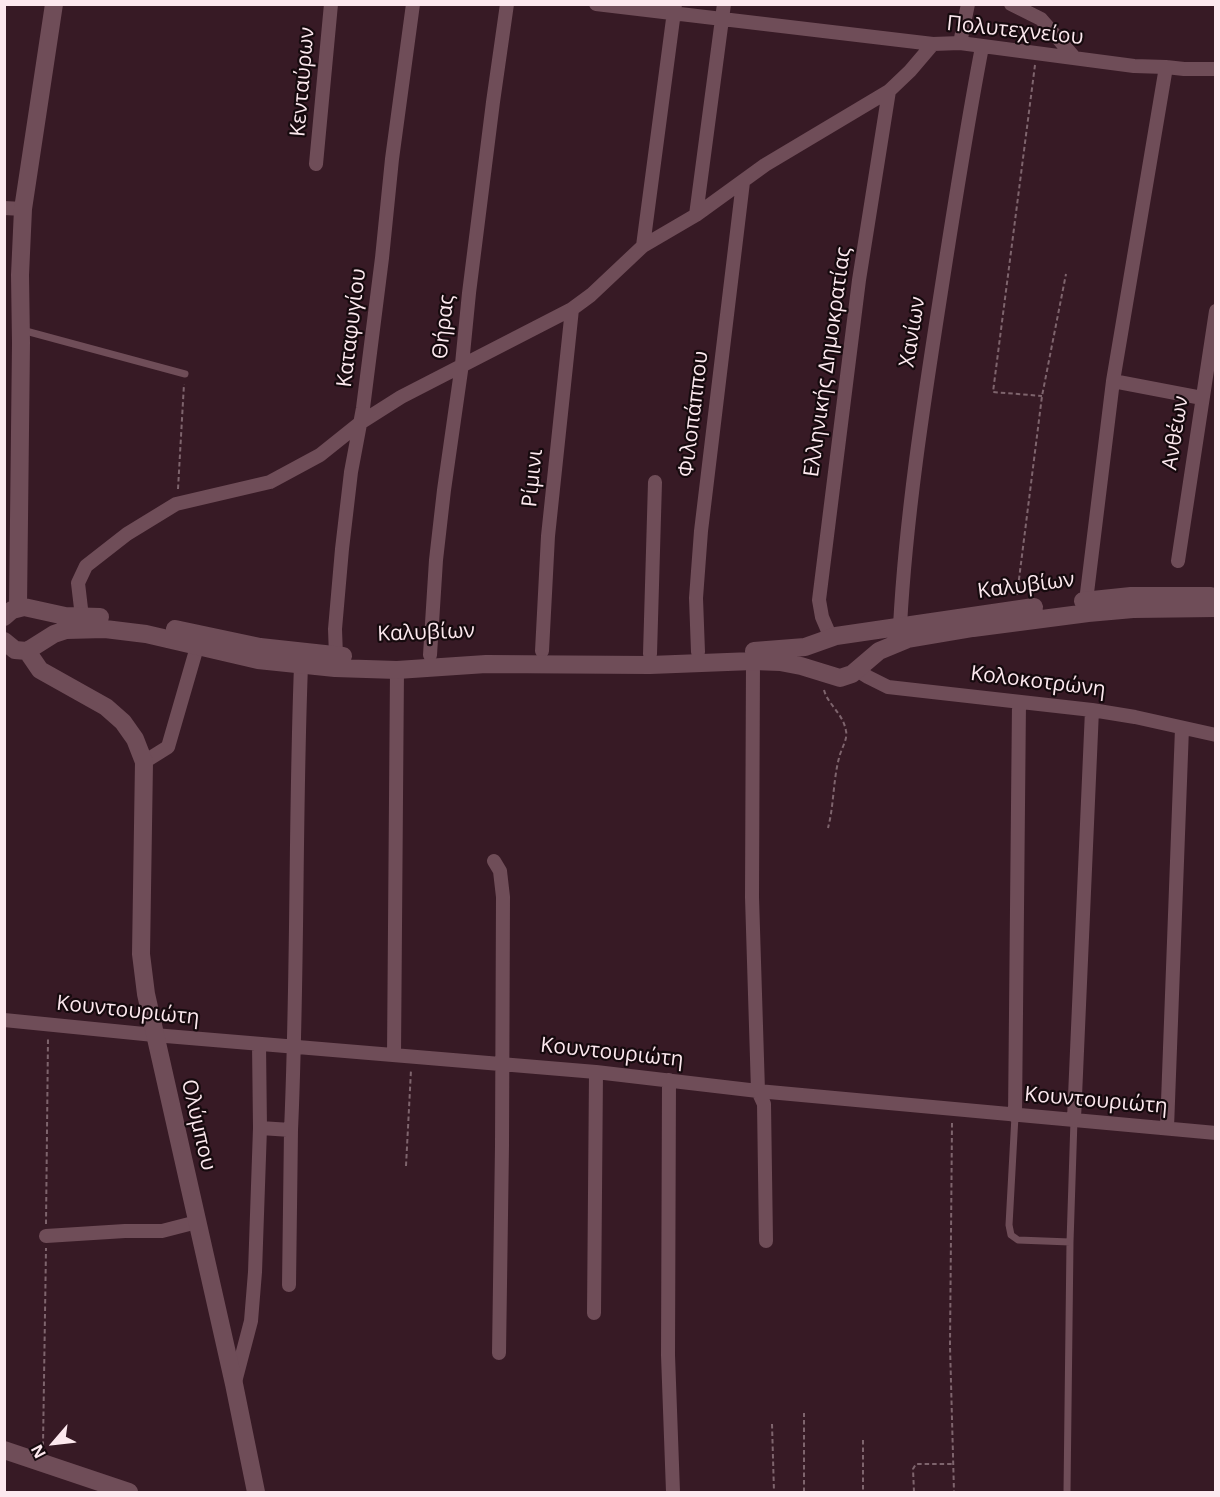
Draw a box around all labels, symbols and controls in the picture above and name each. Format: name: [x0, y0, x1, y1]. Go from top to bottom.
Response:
street label: Πολυτεχνείου: [945, 11, 1085, 51]
street label: Κενταύρων: [286, 26, 320, 138]
street label: Ελληνικής Δημοκρατίας: [799, 245, 857, 479]
street label: Καταφυγίου: [332, 267, 372, 389]
street label: Θήρας: [428, 293, 460, 361]
street label: Χανίων: [895, 295, 931, 369]
street label: Φιλοπάππου: [674, 349, 714, 479]
street label: Ανθέων: [1158, 394, 1194, 472]
street label: Ρίμινι: [517, 448, 549, 508]
street label: Καλυβίων: [976, 568, 1076, 604]
street label: Καλυβίων: [377, 619, 475, 647]
street label: Κολοκοτρώνη: [969, 661, 1107, 703]
street label: Κουντουριώτη: [55, 991, 201, 1031]
street label: Κουντουριώτη: [539, 1033, 685, 1073]
street label: Ολύμπου: [175, 1077, 221, 1173]
street label: Κουντουριώτη: [1023, 1082, 1169, 1120]
north arrow: [24, 1413, 84, 1473]
text: N: [25, 1441, 51, 1462]

